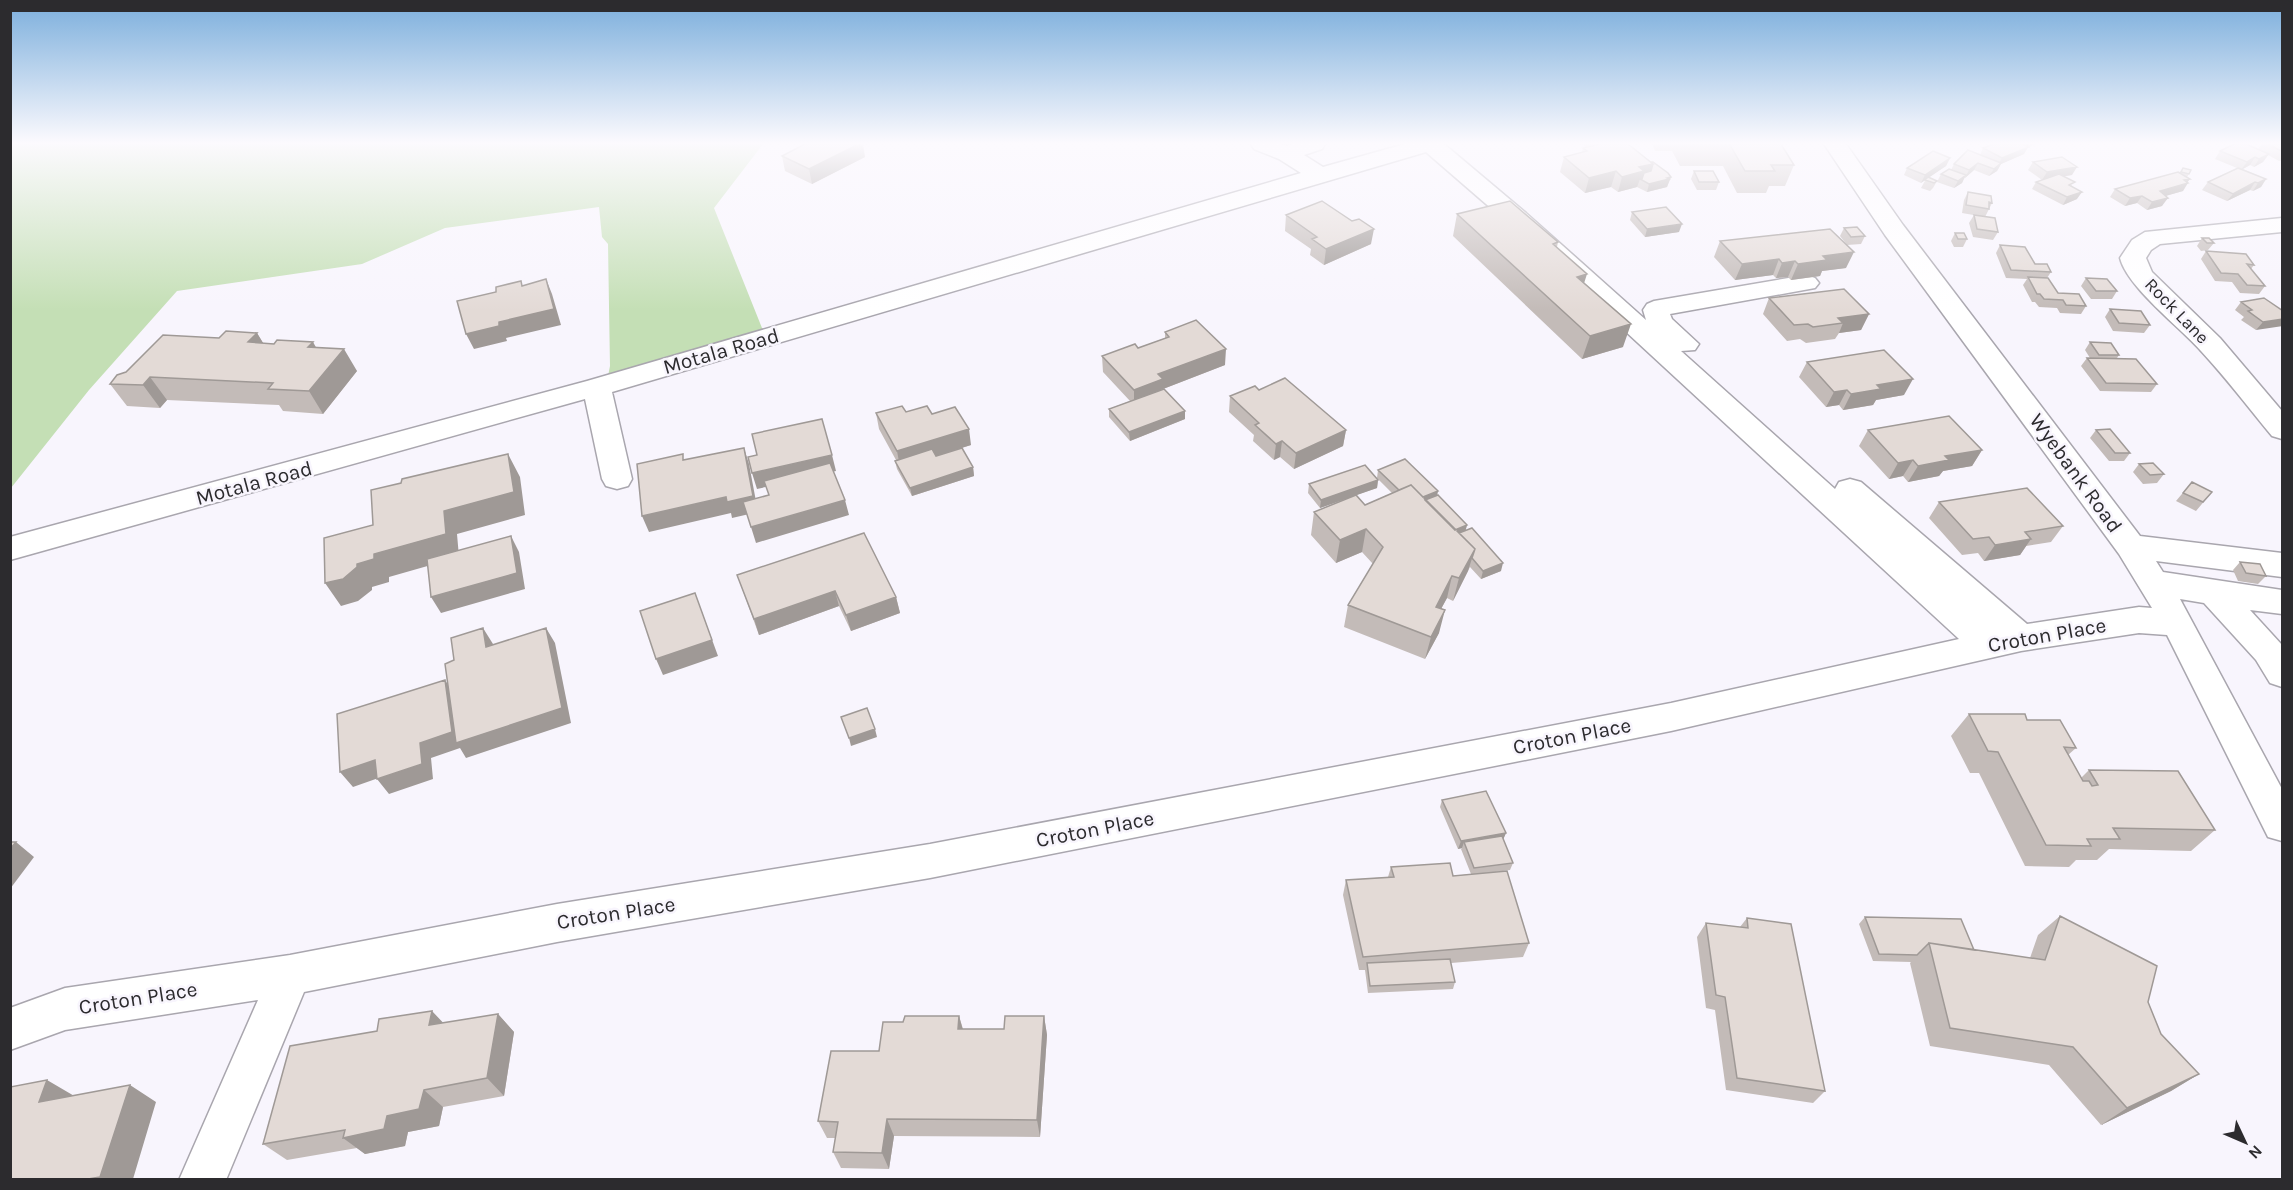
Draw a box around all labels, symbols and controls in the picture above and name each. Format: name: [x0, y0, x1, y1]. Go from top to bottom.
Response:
street label: Rock Lane: [2140, 274, 2214, 348]
street label: Motala Road: [660, 323, 782, 379]
street label: Wyebank Road: [2025, 409, 2127, 537]
street label: Motala Road: [193, 456, 315, 510]
street label: Croton Place: [1986, 613, 2108, 657]
street label: Croton Place: [1511, 713, 1633, 759]
street label: Croton Place: [1034, 806, 1156, 852]
street label: Croton Place: [555, 892, 677, 934]
street label: Croton Place: [77, 977, 199, 1019]
north arrow: [2215, 1112, 2275, 1172]
text: N: [2245, 1141, 2266, 1163]

